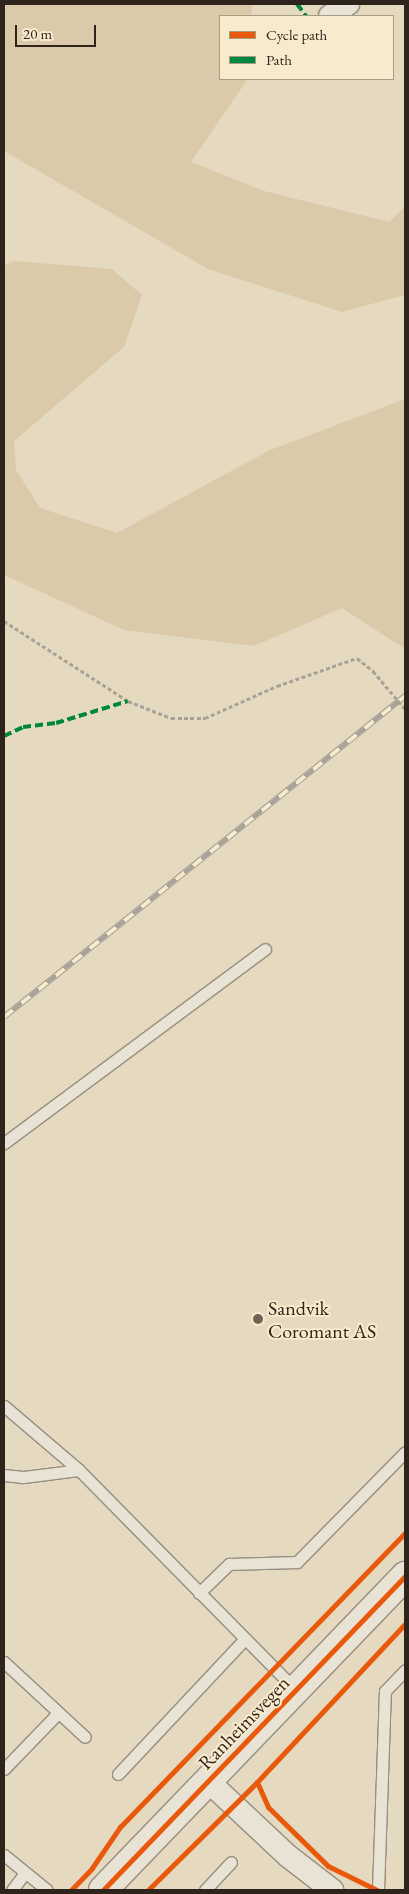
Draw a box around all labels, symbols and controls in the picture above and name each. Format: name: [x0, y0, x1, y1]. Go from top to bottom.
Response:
scale bar: [18, 15, 99, 47]
legend: [219, 15, 394, 80]
text: 20 m: [23, 24, 52, 43]
text: Cycle path: [266, 25, 327, 44]
text: Path: [266, 50, 292, 69]
place label: Sandvik Coromant AS: [268, 1296, 376, 1343]
marker: Sandvik Coromant AS: [252, 1313, 264, 1325]
street label: Ranheimsvegen: [193, 1671, 295, 1775]

